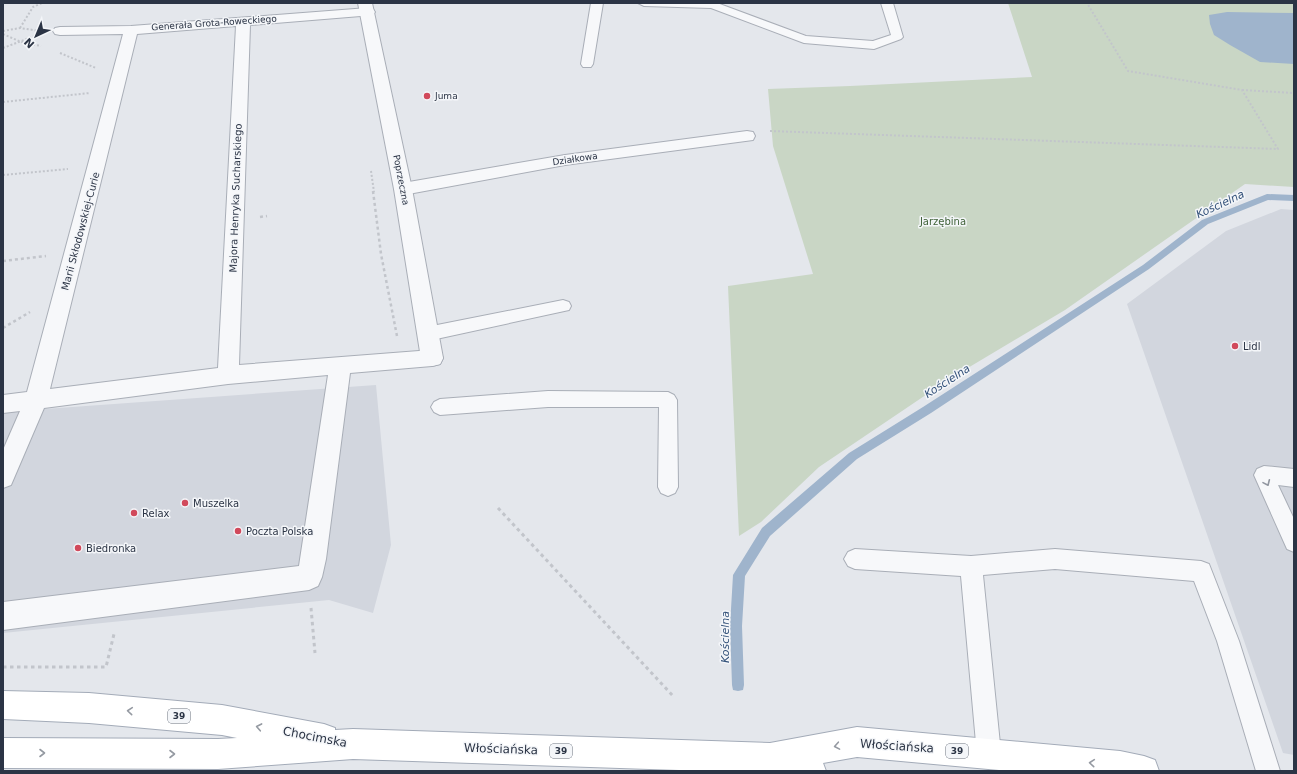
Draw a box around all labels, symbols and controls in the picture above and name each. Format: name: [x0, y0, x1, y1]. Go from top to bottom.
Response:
street label: Generała Grota-Roweckiego: [151, 14, 278, 32]
north arrow: [16, 16, 56, 56]
text: N: [22, 35, 37, 51]
marker: Juma: [422, 91, 432, 101]
place label: Juma: [434, 91, 458, 101]
street label: Majora Henryka Sucharskiego: [227, 123, 244, 273]
street label: Działkowa: [552, 151, 598, 167]
street label: Poprzeczna: [391, 154, 411, 206]
street label: Marii Skłodowskiej-Curie: [59, 171, 102, 291]
water label: Kościelna: [1194, 187, 1247, 221]
park label: Jarzębina: [919, 216, 966, 227]
marker: Lidl: [1230, 341, 1240, 351]
place label: Lidl: [1243, 341, 1260, 352]
water label: Kościelna: [922, 362, 973, 401]
one-way arrow: [1263, 479, 1271, 486]
marker: Muszelka: [180, 498, 190, 508]
place label: Muszelka: [193, 498, 239, 509]
marker: Relax: [129, 508, 139, 518]
place label: Relax: [142, 508, 170, 519]
marker: Poczta Polska: [233, 526, 243, 536]
place label: Poczta Polska: [246, 526, 313, 537]
marker: Biedronka: [73, 543, 83, 553]
place label: Biedronka: [86, 543, 136, 554]
water label: Kościelna: [719, 611, 732, 663]
one-way arrow: [127, 707, 133, 716]
road number: 39: [168, 709, 190, 723]
one-way arrow: [256, 723, 262, 731]
street label: Chocimska: [282, 724, 348, 750]
street label: Włościańska: [860, 736, 934, 756]
street label: Włościańska: [464, 741, 538, 757]
one-way arrow: [834, 741, 840, 750]
road number: 39: [550, 744, 572, 758]
road number: 39: [946, 744, 968, 758]
one-way arrow: [39, 749, 45, 757]
one-way arrow: [169, 750, 175, 758]
one-way arrow: [1089, 759, 1095, 768]

